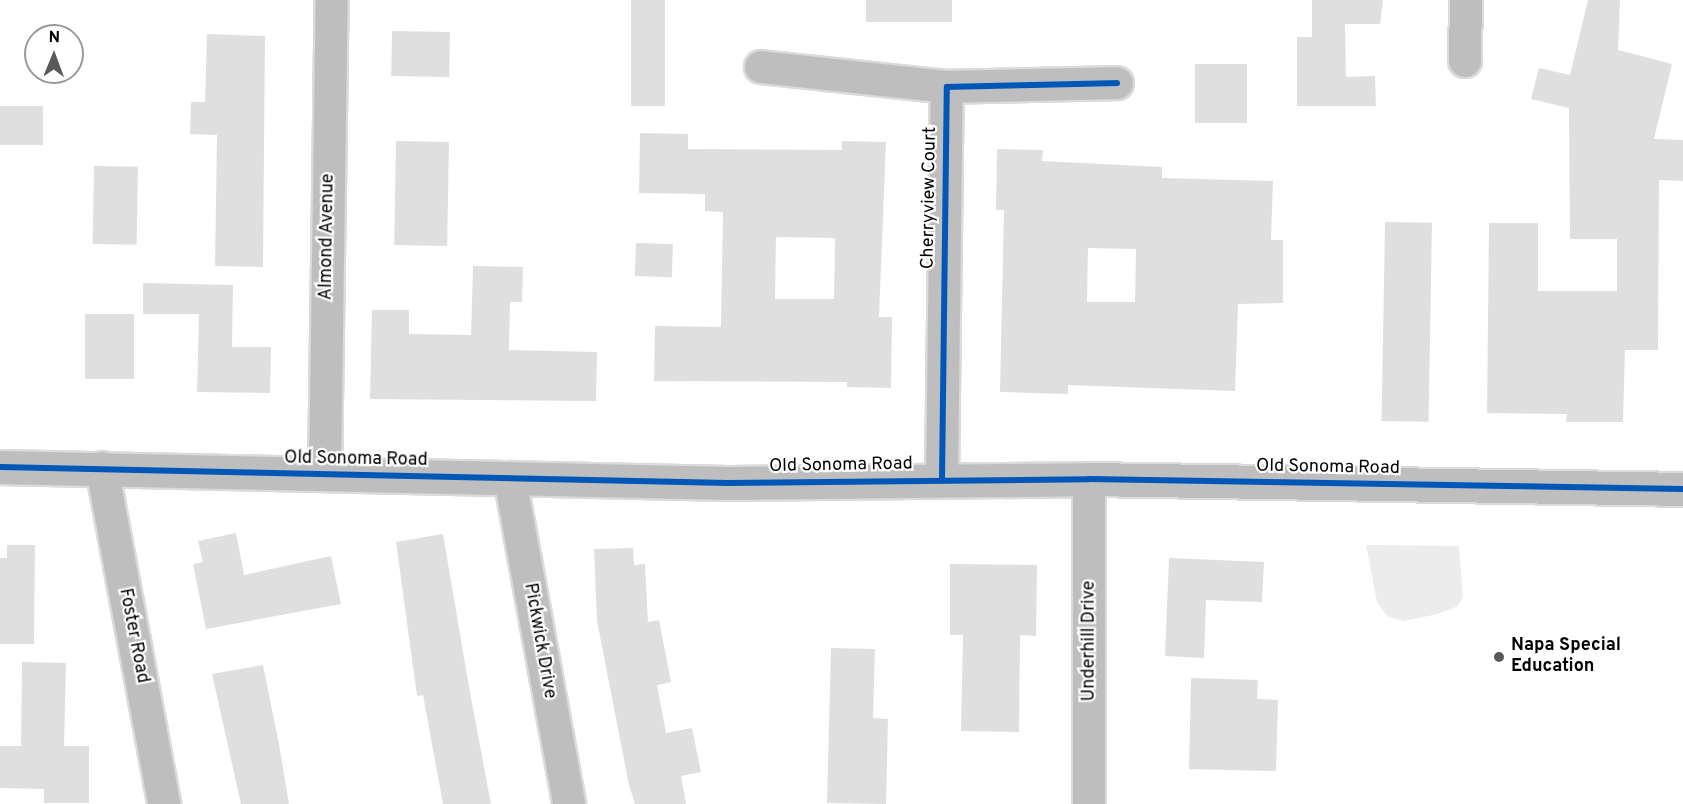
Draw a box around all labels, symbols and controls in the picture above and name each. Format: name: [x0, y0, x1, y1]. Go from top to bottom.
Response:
north arrow: [24, 24, 84, 84]
text: N: [48, 28, 60, 48]
street label: Cherryview Court: [918, 127, 942, 269]
street label: Almond Avenue: [316, 173, 340, 301]
street label: Old Sonoma Road: [284, 448, 428, 472]
street label: Old Sonoma Road: [769, 454, 913, 478]
street label: Old Sonoma Road: [1256, 456, 1400, 480]
street label: Pickwick Drive: [518, 581, 560, 701]
street label: Underhill Drive: [1079, 581, 1101, 701]
street label: Foster Road: [113, 587, 153, 685]
place label: Napa Special Education: [1511, 636, 1621, 678]
marker: Napa Special Education: [1492, 650, 1506, 664]

